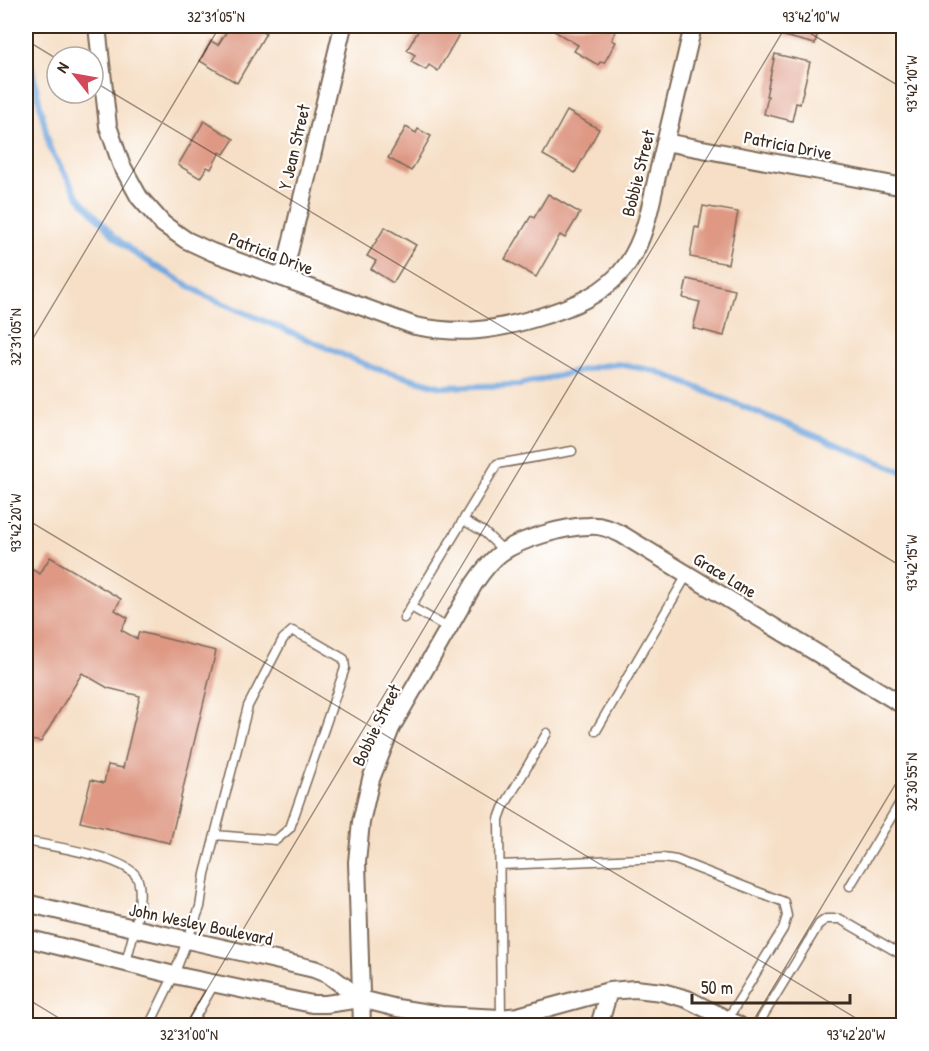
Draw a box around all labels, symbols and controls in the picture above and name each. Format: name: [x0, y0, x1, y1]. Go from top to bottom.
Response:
text: 32°31'05"N: [187, 6, 245, 27]
text: 93°42'10"W: [783, 6, 840, 27]
north arrow: [45, 45, 105, 105]
text: 93°42'10"W: [901, 55, 922, 112]
text: N: [51, 58, 74, 77]
street label: Y Jean Street: [272, 101, 316, 192]
street label: Patricia Drive: [742, 124, 834, 166]
street label: Bobbie Street: [615, 126, 661, 219]
street label: Patricia Drive: [225, 225, 317, 281]
text: 32°31'05"N: [5, 308, 26, 366]
text: 93°42'20"W: [5, 493, 26, 552]
text: 93°42'15"W: [901, 534, 922, 591]
street label: Grace Lane: [689, 546, 761, 604]
street label: Bobbie Street: [345, 679, 407, 770]
text: 32°30'55"N: [901, 753, 922, 811]
street label: John Wesley Boulevard: [127, 897, 275, 951]
scale bar: [692, 967, 850, 1005]
text: 50 m: [701, 975, 733, 1000]
text: 32°31'00"N: [160, 1024, 218, 1045]
text: 93°42'20"W: [827, 1024, 886, 1045]

